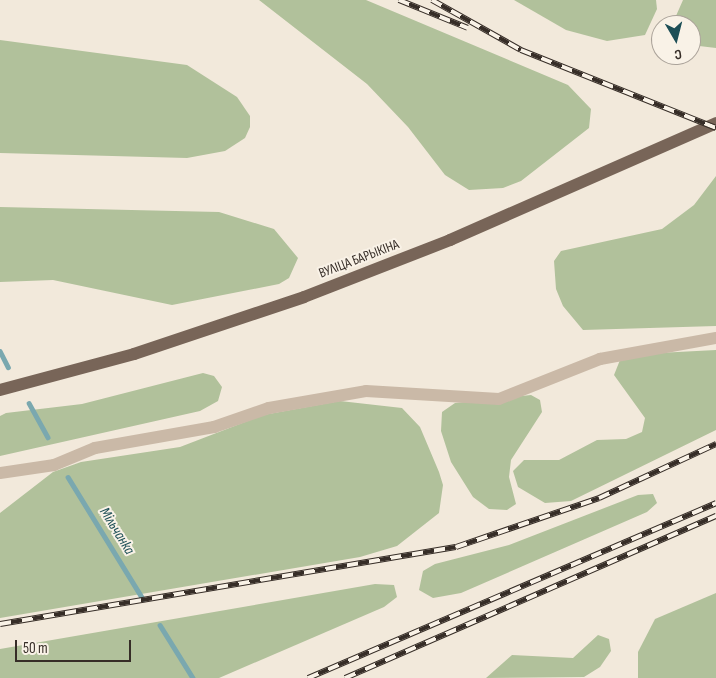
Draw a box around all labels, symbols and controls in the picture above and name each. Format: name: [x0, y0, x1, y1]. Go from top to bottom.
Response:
north arrow: [651, 15, 701, 65]
text: С: [673, 45, 683, 63]
street label: ВУЛІЦА БАРЫКІНА: [316, 236, 402, 282]
water label: Мільчанка: [96, 504, 138, 558]
scale bar: [18, 630, 134, 662]
text: 50 m: [23, 639, 48, 658]

